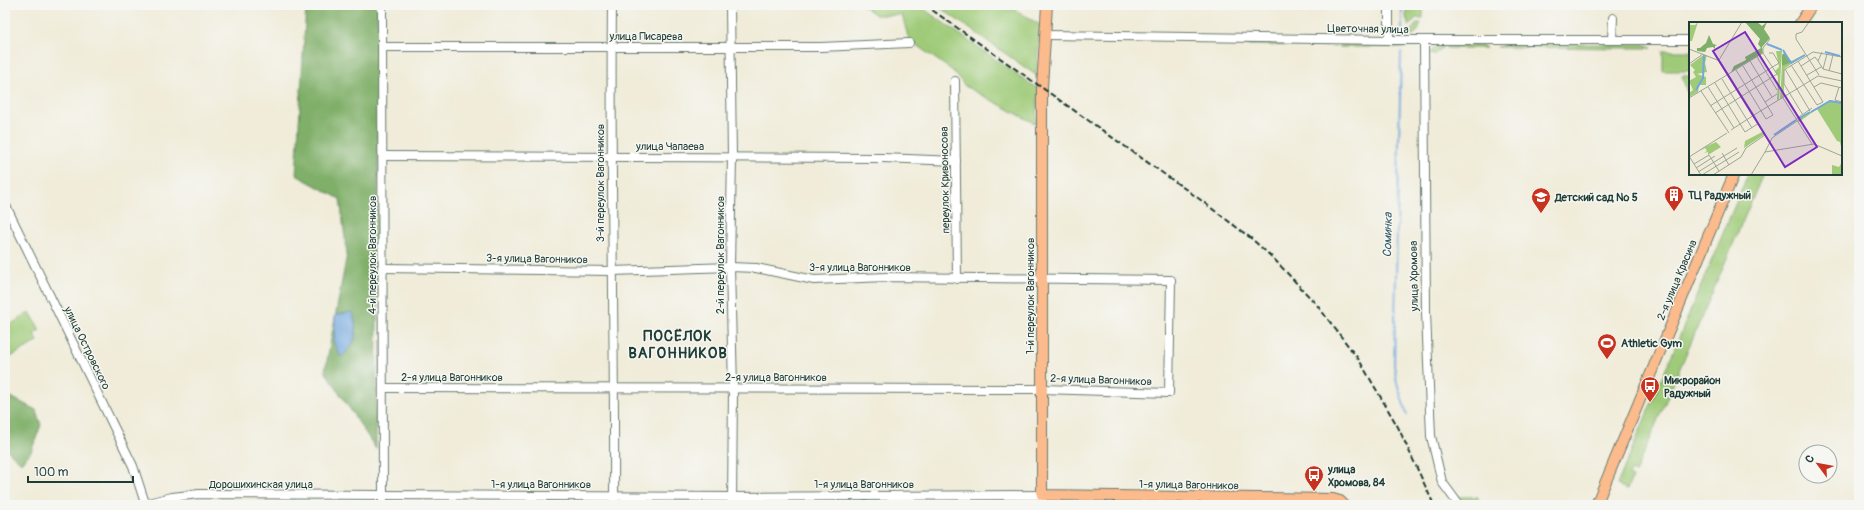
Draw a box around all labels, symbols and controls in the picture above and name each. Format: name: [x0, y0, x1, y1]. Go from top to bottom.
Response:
street label: Цветочная улица: [1327, 22, 1409, 36]
inset map: [1689, 22, 1842, 175]
street label: улица Писарева: [608, 30, 683, 43]
street label: 3-й переулок Вагонников: [594, 124, 607, 242]
street label: переулок Кривоносова: [938, 126, 952, 234]
street label: улица Чапаева: [635, 140, 704, 153]
building icon: ТЦ Радужный: [1663, 184, 1685, 212]
school or university icon: Детский сад № 5: [1530, 186, 1552, 214]
place label: ТЦ Радужный: [1687, 189, 1751, 202]
place label: Детский сад № 5: [1554, 191, 1638, 204]
street label: 4-й переулок Вагонников: [366, 196, 379, 314]
street label: 2-й переулок Вагонников: [714, 196, 727, 314]
water label: Соминка: [1380, 211, 1396, 258]
street label: 1-й переулок Вагонников: [1024, 238, 1037, 354]
street label: 2-я улица Красина: [1654, 238, 1700, 322]
street label: улица Хромова: [1407, 241, 1421, 312]
street label: 3-я улица Вагонников: [486, 252, 588, 266]
street label: 3-я улица Вагонников: [809, 261, 911, 274]
street label: улица Островского: [61, 303, 113, 392]
district label: ПОСЁЛОК ВАГОННИКОВ: [628, 327, 728, 363]
sports icon: Athletic Gym: [1596, 332, 1618, 360]
place label: Athletic Gym: [1621, 337, 1682, 350]
street label: 2-я улица Вагонников: [401, 371, 503, 384]
street label: 2-я улица Вагонников: [725, 371, 827, 384]
street label: 2-я улица Вагонников: [1050, 372, 1152, 388]
place label: Микрорайон Радужный: [1664, 374, 1721, 400]
bus stop icon: Микрорайон Радужный: [1639, 375, 1661, 403]
north arrow: [1798, 444, 1838, 484]
text: С: [1803, 452, 1817, 465]
scale bar: [28, 458, 133, 484]
place label: улица Хромова, 84: [1327, 463, 1386, 489]
bus stop icon: улица Хромова, 84: [1303, 464, 1325, 492]
text: 100 m: [34, 465, 69, 480]
street label: Дорошихинская улица: [208, 478, 313, 491]
street label: 1-я улица Вагонников: [491, 478, 591, 491]
street label: 1-я улица Вагонников: [814, 478, 914, 491]
street label: 1-я улица Вагонников: [1139, 478, 1239, 492]

